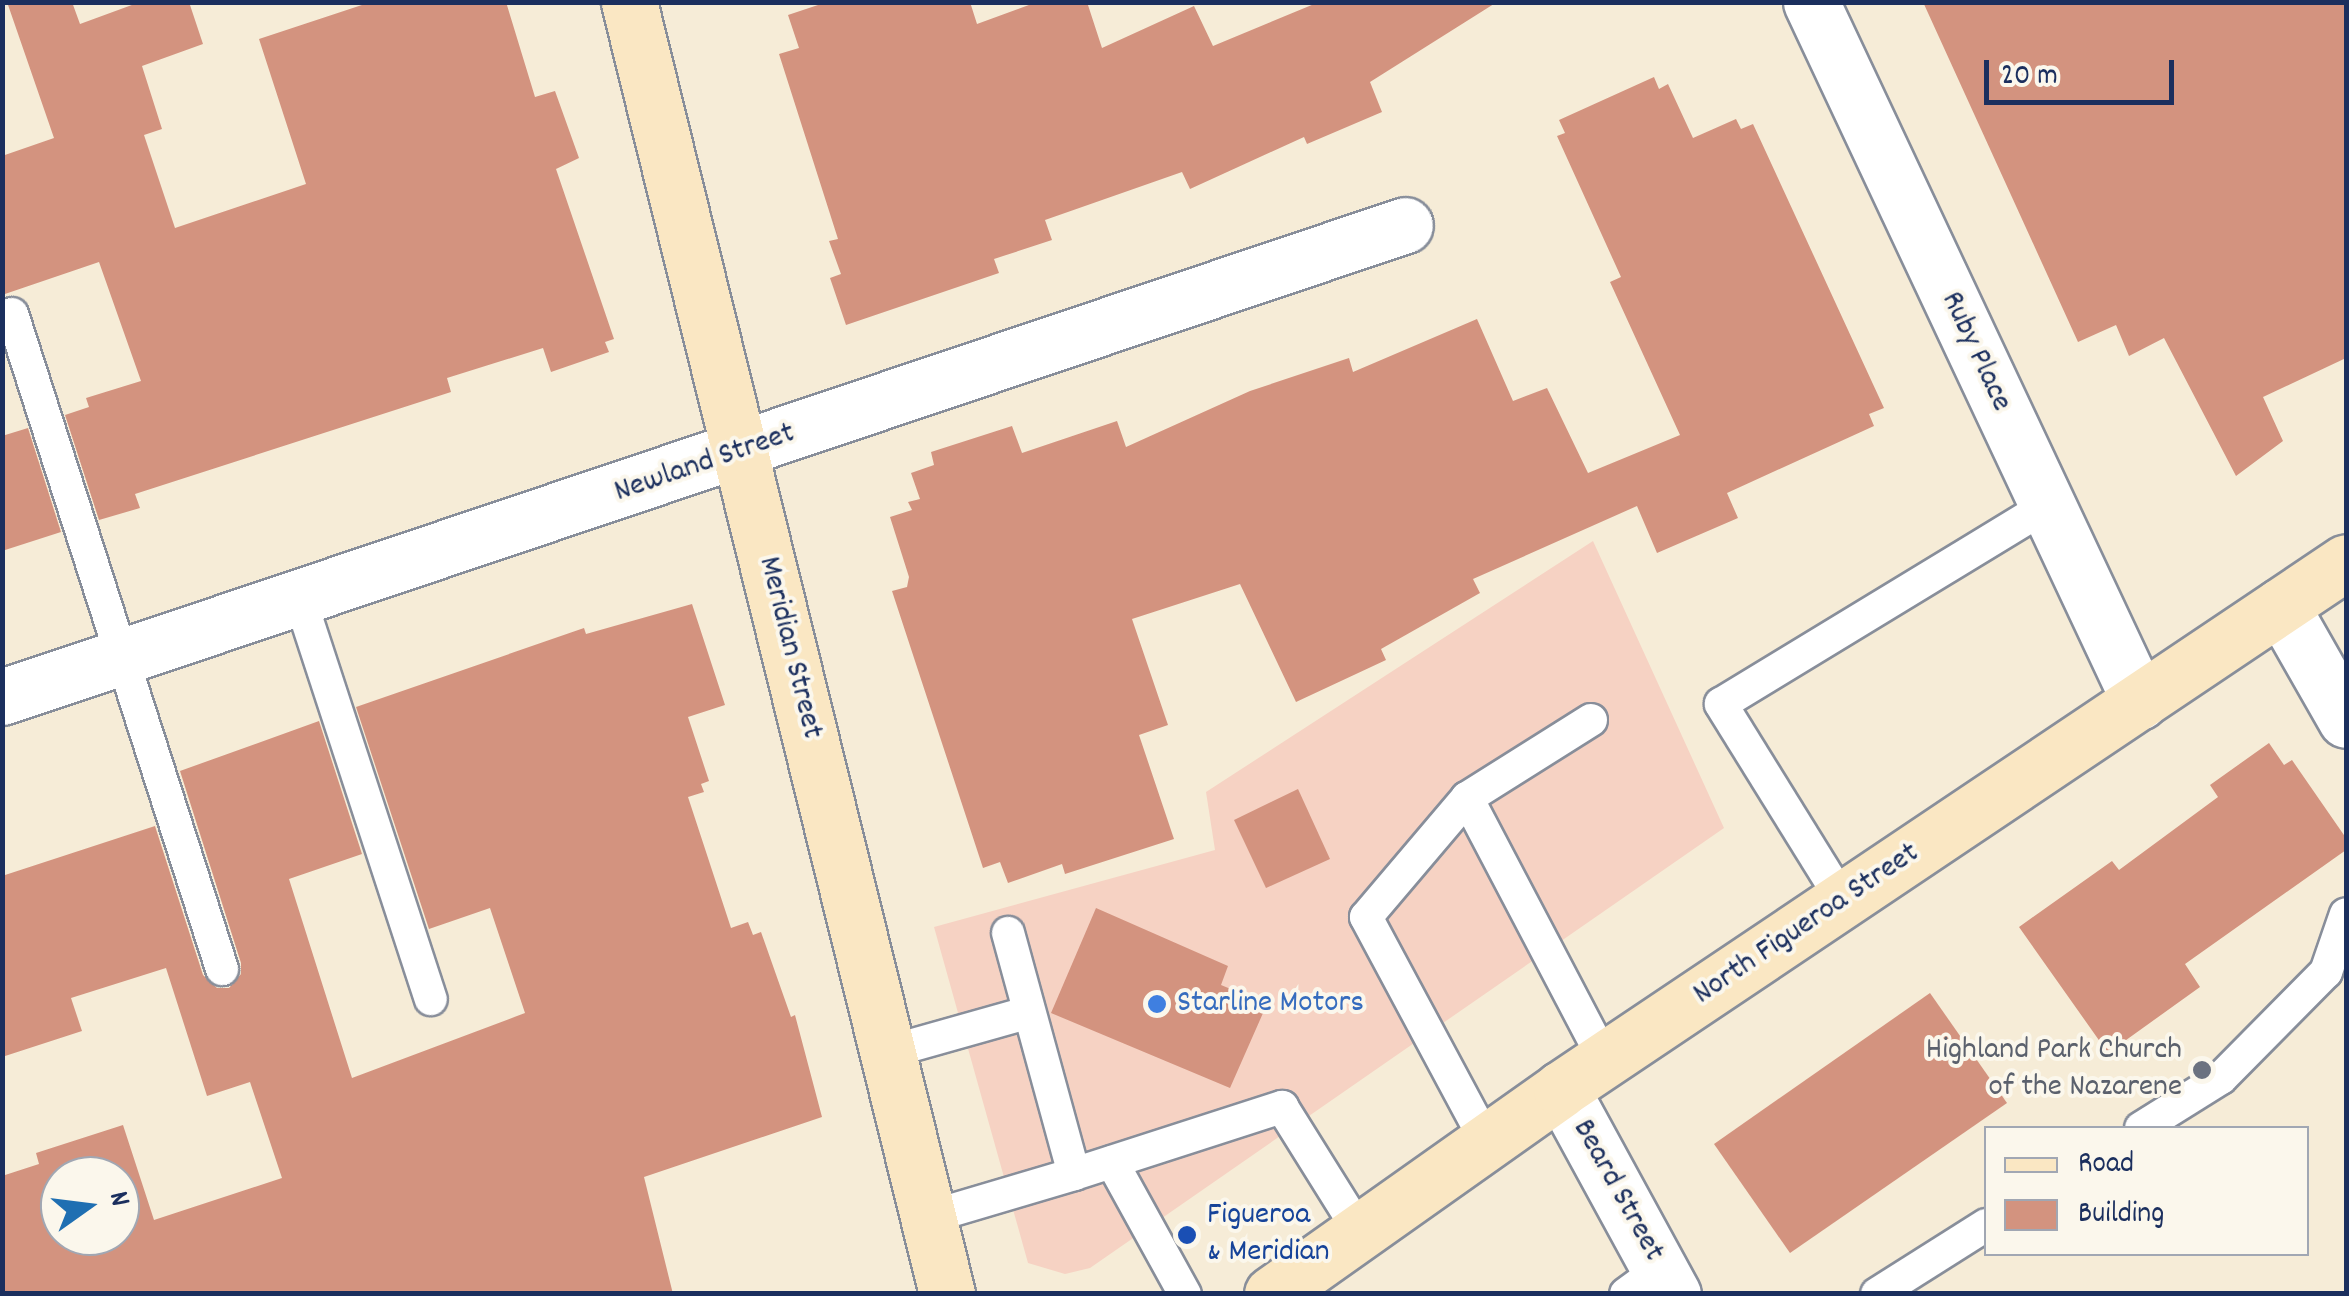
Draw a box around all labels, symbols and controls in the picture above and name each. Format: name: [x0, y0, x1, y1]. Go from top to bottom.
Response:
scale bar: [1989, 40, 2179, 102]
text: 20 m: [2001, 56, 2058, 99]
street label: Ruby Place: [1931, 286, 2019, 418]
street label: Newland Street: [610, 415, 800, 513]
street label: Meridian Street: [748, 553, 830, 743]
street label: North Figueroa Street: [1687, 835, 1927, 1015]
place label: Starline Motors: [1177, 985, 1364, 1023]
marker: Starline Motors: [1146, 993, 1168, 1015]
place label: Highland Park Church of the Nazarene: [1926, 1033, 2182, 1108]
marker: Highland Park Church of the Nazarene: [2191, 1059, 2213, 1081]
street label: Beard Street: [1562, 1113, 1672, 1269]
legend: [1984, 1126, 2309, 1256]
text: Road: [2078, 1144, 2134, 1187]
north arrow: [40, 1156, 140, 1256]
text: N: [96, 1188, 138, 1211]
text: Building: [2078, 1194, 2164, 1237]
place label: Figueroa & Meridian: [1207, 1198, 1330, 1273]
marker: Figueroa & Meridian: [1176, 1224, 1198, 1246]

